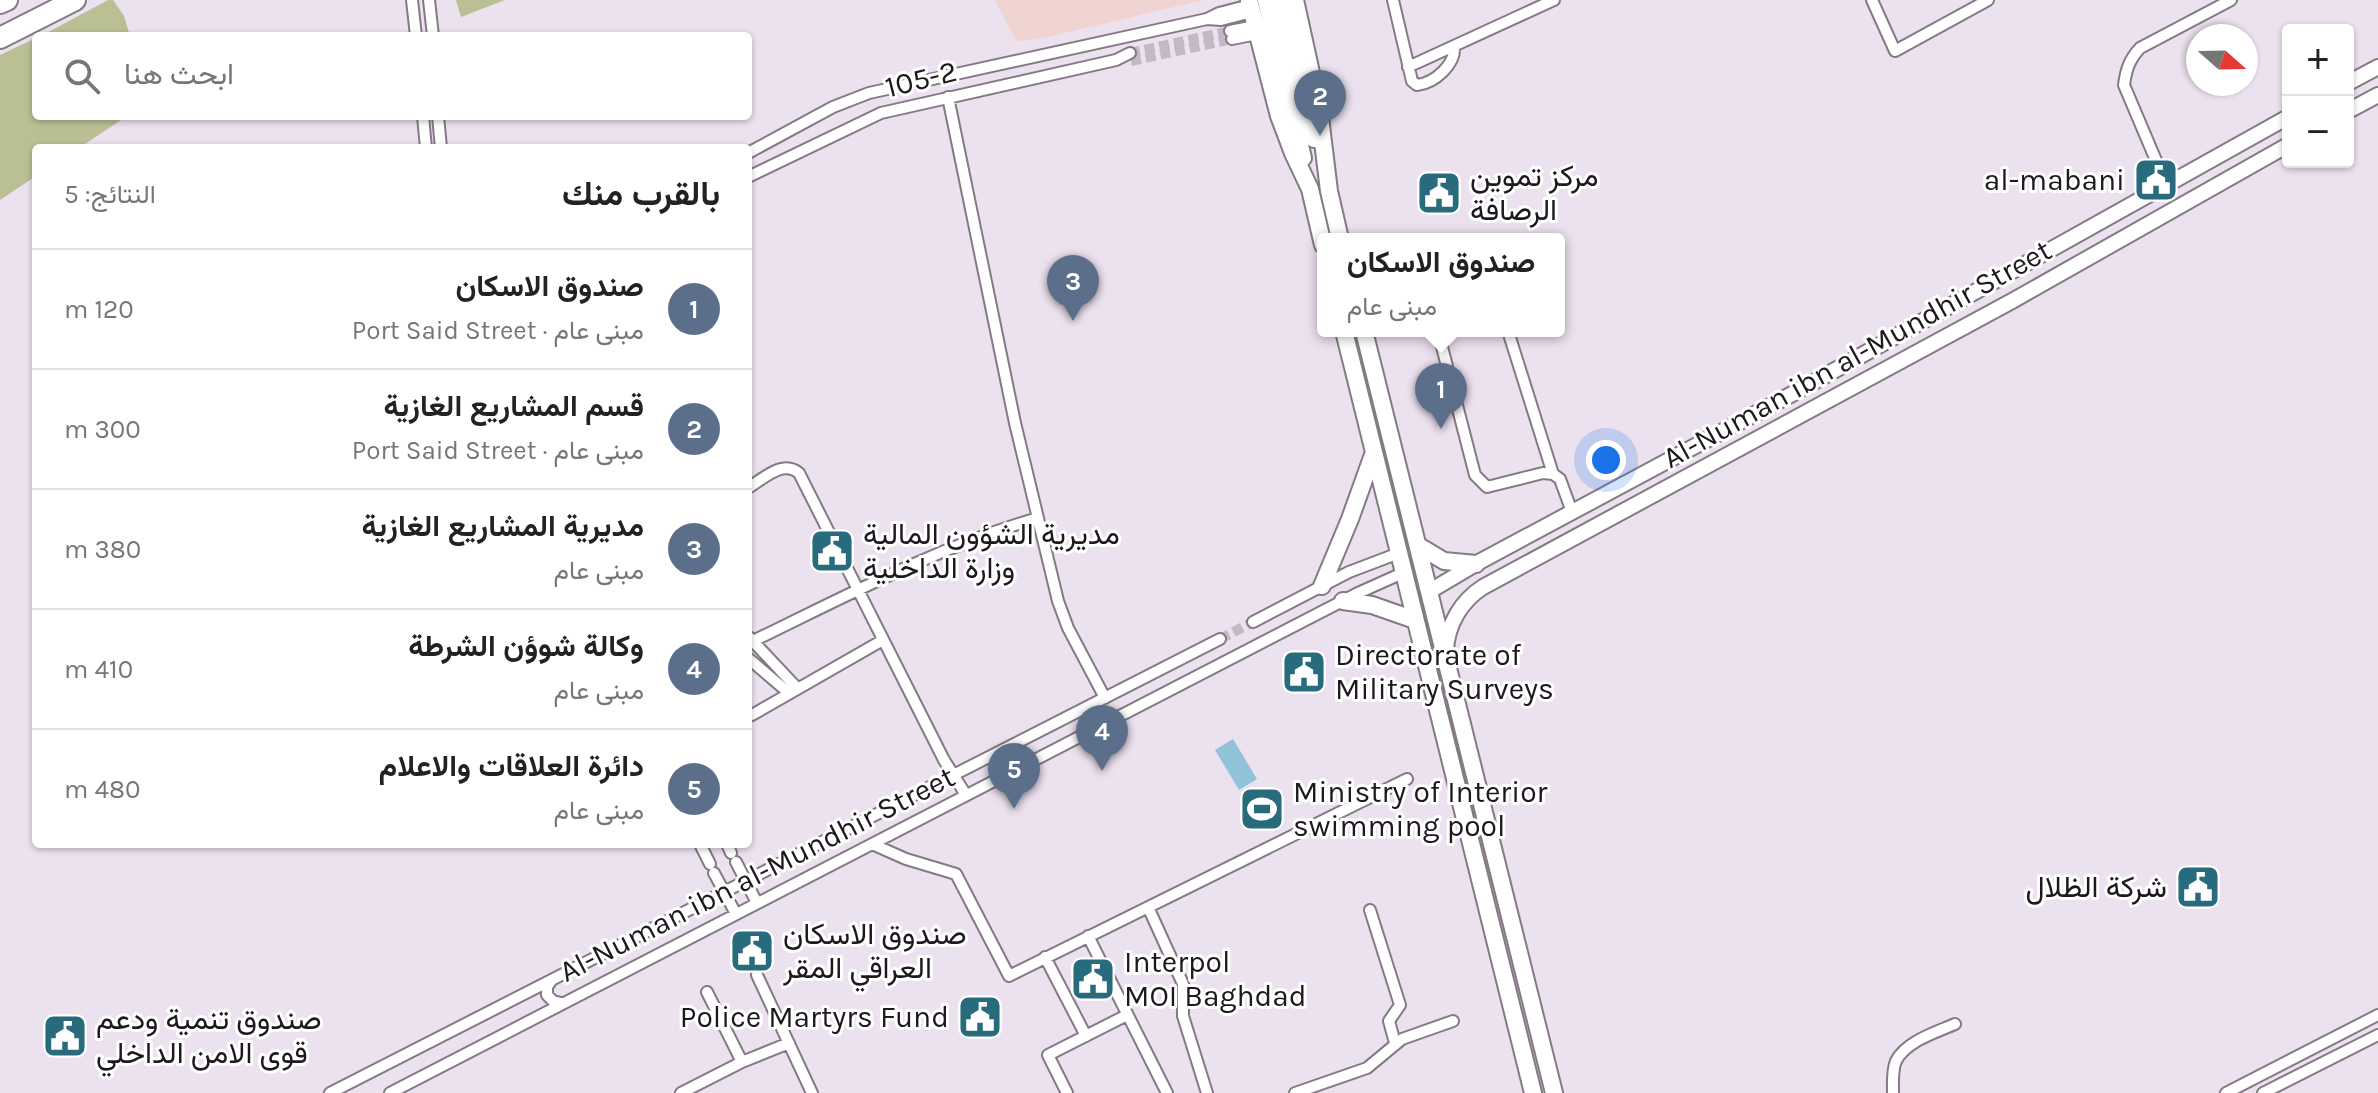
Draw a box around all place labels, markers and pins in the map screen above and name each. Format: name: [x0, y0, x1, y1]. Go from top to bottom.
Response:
pin: 2: [1294, 70, 1346, 136]
public building icon: al-mabani: [2132, 156, 2180, 204]
place label: مركز تموين الرصافة: [1470, 158, 1599, 228]
place label: al-mabani: [1984, 162, 2125, 198]
public building icon: مركز تموين الرصافة: [1415, 169, 1463, 217]
pin: 3: [1047, 255, 1099, 321]
pin: 1: [1415, 363, 1467, 429]
place label: مديرية الشؤون المالية وزارة الداخلية: [863, 516, 1120, 586]
public building icon: مديرية الشؤون المالية وزارة الداخلية: [808, 527, 856, 575]
place label: Directorate of Military Surveys: [1335, 637, 1554, 707]
public building icon: Directorate of Military Surveys: [1280, 648, 1328, 696]
pin: 4: [1076, 705, 1128, 771]
pin: 5: [988, 743, 1040, 809]
place label: Ministry of Interior swimming pool: [1293, 774, 1548, 844]
sports icon: Ministry of Interior swimming pool: [1238, 785, 1286, 833]
public building icon: شركة الظلال: [2174, 863, 2222, 911]
place label: شركة الظلال: [2025, 869, 2167, 905]
place label: صندوق الاسكان العراقي المقر: [782, 916, 967, 992]
public building icon: صندوق الاسكان العراقي المقر: [728, 927, 776, 975]
place label: Interpol MOI Baghdad: [1124, 944, 1307, 1014]
public building icon: Interpol MOI Baghdad: [1069, 955, 1117, 1003]
public building icon: Police Martyrs Fund: [956, 993, 1004, 1041]
place label: Police Martyrs Fund: [680, 999, 949, 1035]
place label: صندوق تنمية ودعم قوى الامن الداخلي: [96, 1001, 322, 1077]
public building icon: صندوق تنمية ودعم قوى الامن الداخلي: [41, 1012, 89, 1060]

